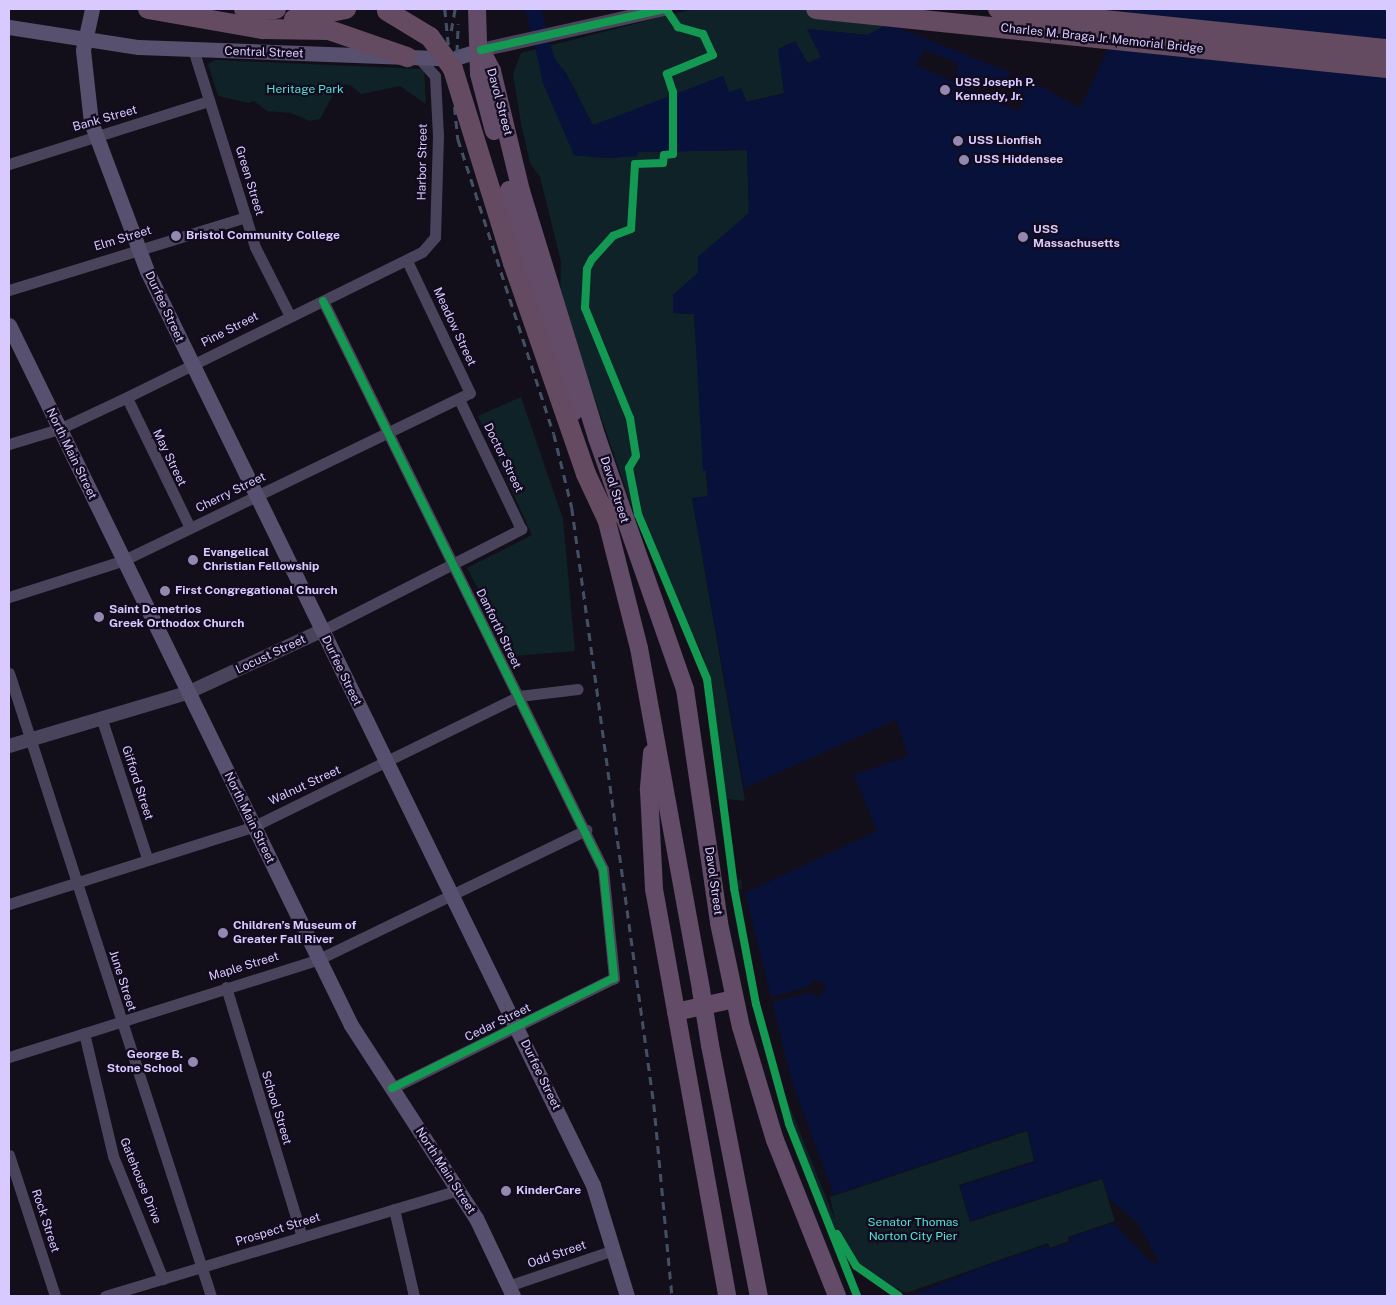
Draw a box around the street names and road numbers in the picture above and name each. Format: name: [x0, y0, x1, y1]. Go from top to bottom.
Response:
street label: Charles M. Braga Jr. Memorial Bridge: [1000, 21, 1204, 57]
street label: Central Street: [224, 44, 304, 62]
street label: Davol Street: [483, 67, 515, 137]
street label: Bank Street: [71, 103, 139, 135]
street label: Harbor Street: [415, 123, 431, 201]
street label: Green Street: [232, 145, 266, 217]
street label: Elm Street: [93, 223, 153, 255]
street label: Durfee Street: [141, 269, 187, 345]
street label: Meadow Street: [429, 285, 479, 369]
street label: Pine Street: [199, 309, 261, 351]
street label: North Main Street: [43, 406, 99, 502]
street label: Doctor Street: [480, 421, 526, 495]
street label: May Street: [149, 427, 189, 489]
street label: Davol Street: [596, 455, 632, 525]
street label: Cherry Street: [194, 470, 268, 516]
street label: Danforth Street: [472, 587, 524, 671]
street label: Locust Street: [234, 633, 308, 677]
street label: Durfee Street: [318, 634, 364, 708]
street label: Gifford Street: [118, 744, 156, 822]
street label: Walnut Street: [267, 763, 343, 809]
street label: North Main Street: [221, 770, 277, 866]
street label: Davol Street: [701, 846, 725, 916]
street label: June Street: [105, 949, 139, 1013]
street label: Maple Street: [207, 950, 281, 984]
street label: Cedar Street: [463, 1001, 533, 1045]
street label: Durfee Street: [517, 1038, 563, 1112]
street label: School Street: [258, 1069, 294, 1147]
street label: North Main Street: [412, 1125, 478, 1217]
street label: Gatehouse Drive: [116, 1136, 164, 1226]
street label: Rock Street: [28, 1187, 62, 1255]
street label: Prospect Street: [234, 1210, 322, 1250]
street label: Odd Street: [526, 1238, 588, 1272]

